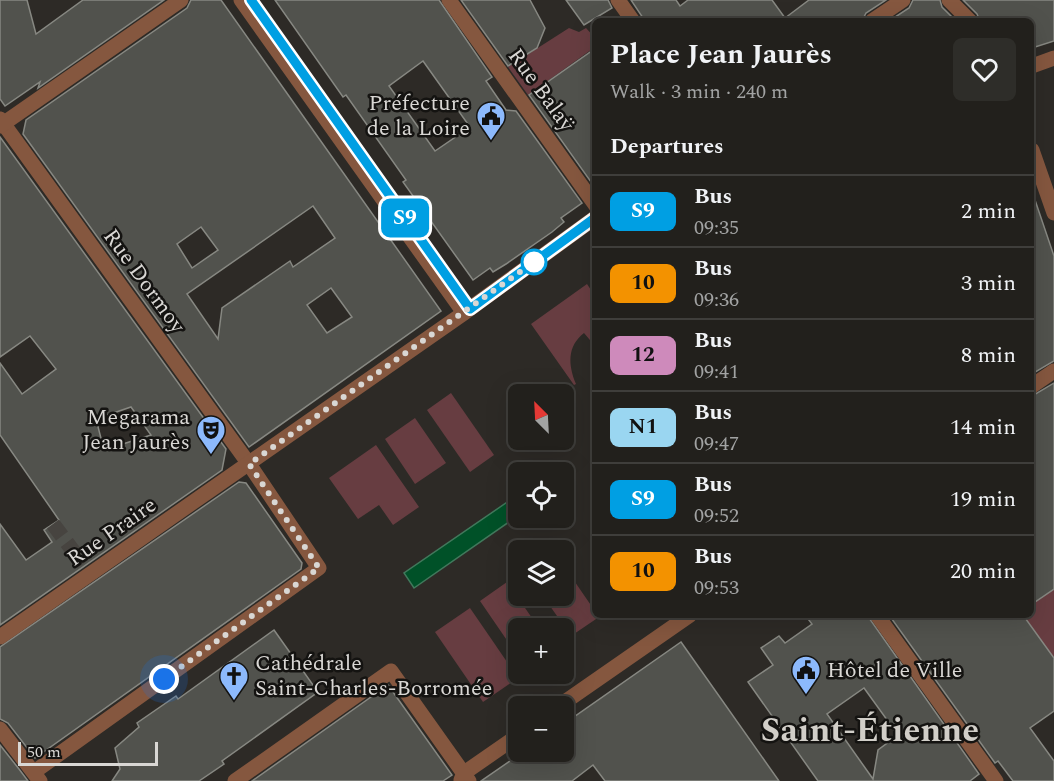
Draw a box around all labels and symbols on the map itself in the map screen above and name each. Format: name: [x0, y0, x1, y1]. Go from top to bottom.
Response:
street label: Rue Balaÿ: [499, 42, 583, 140]
place label: Préfecture de la Loire: [367, 87, 470, 145]
public building icon: Préfecture de la Loire: [475, 100, 507, 142]
line badge: S9: [378, 198, 432, 238]
street label: Rue Dormoy: [95, 222, 194, 341]
unlabelled marker: [521, 249, 547, 275]
north arrow: [508, 384, 574, 450]
place label: Megarama Jean Jaurès: [82, 401, 190, 459]
theatre icon: Megarama Jean Jaurès: [195, 414, 227, 456]
street label: Rue Praire: [60, 489, 164, 575]
place label: Cathédrale Saint-Charles-Borromée: [255, 647, 492, 705]
public building icon: Hôtel de Ville: [790, 654, 822, 696]
place label: Hôtel de Ville: [827, 654, 962, 687]
church icon: Cathédrale Saint-Charles-Borromée: [218, 660, 250, 702]
your location: [149, 664, 179, 694]
district label: Saint-Étienne: [761, 705, 979, 757]
scale bar: [18, 739, 158, 766]

